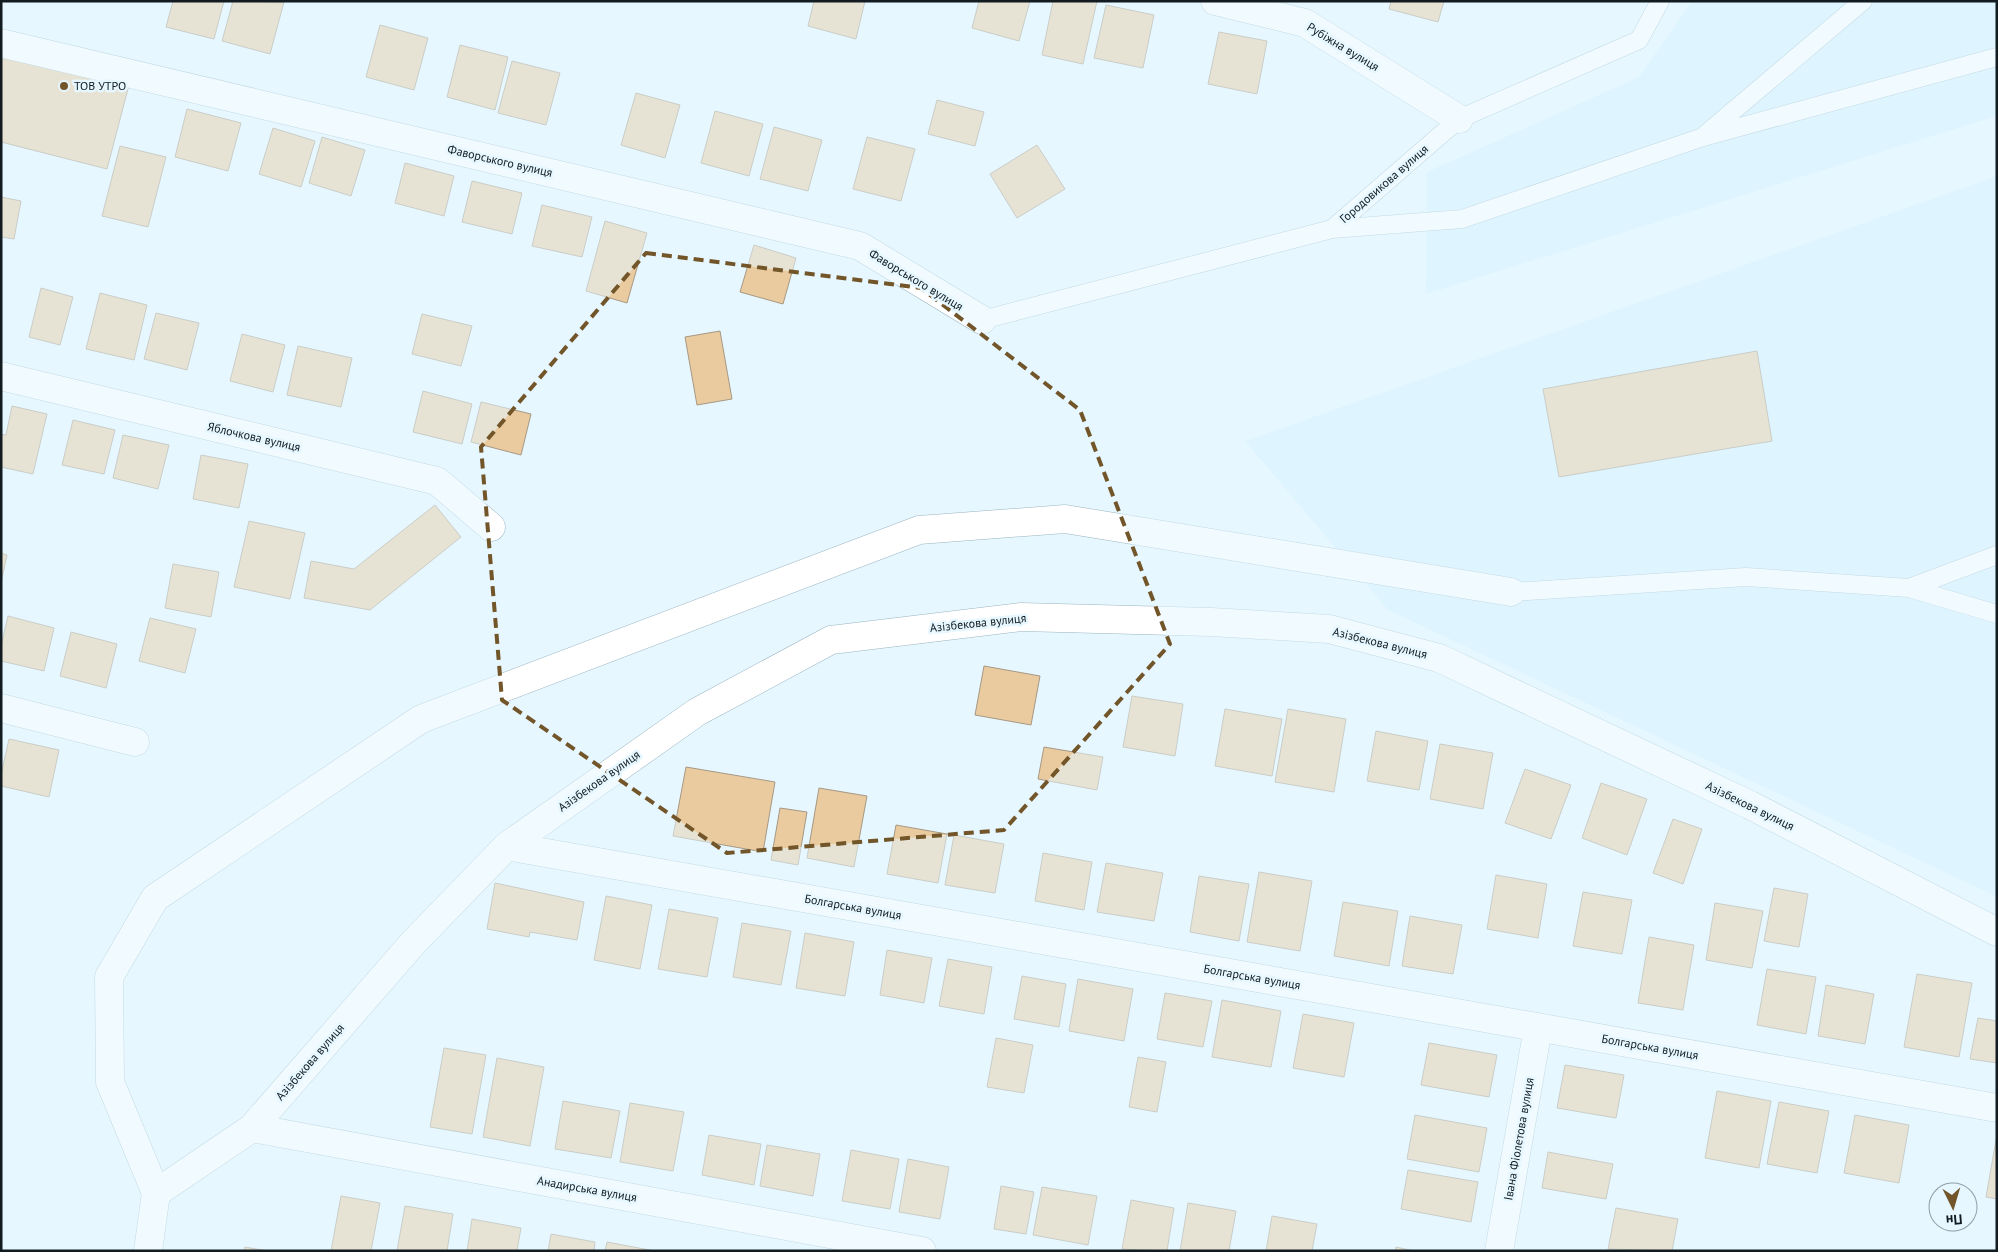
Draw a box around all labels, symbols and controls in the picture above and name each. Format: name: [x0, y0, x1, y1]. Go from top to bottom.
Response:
street label: Рубіжна вулиця: [1304, 19, 1382, 74]
place label: ТОВ УТРО: [74, 78, 126, 93]
marker: ТОВ УТРО: [58, 80, 70, 92]
street label: Фаворського вулиця: [446, 141, 554, 180]
street label: Городовикова вулиця: [1336, 141, 1431, 226]
street label: Фаворського вулиця: [866, 245, 966, 314]
street label: Яблочкова вулиця: [206, 419, 302, 455]
street label: Азізбекова вулиця: [929, 610, 1027, 635]
street label: Азізбекова вулиця: [1331, 624, 1429, 662]
street label: Азізбекова вулиця: [555, 747, 643, 814]
street label: Азізбекова вулиця: [1703, 778, 1797, 834]
street label: Болгарська вулиця: [804, 891, 903, 922]
street label: Болгарська вулиця: [1203, 961, 1302, 992]
street label: Азізбекова вулиця: [272, 1020, 347, 1103]
street label: Болгарська вулиця: [1601, 1031, 1700, 1062]
street label: Івана Фіолетова вулиця: [1500, 1076, 1537, 1202]
street label: Анадирська вулиця: [536, 1172, 638, 1205]
north arrow: [1928, 1182, 1978, 1232]
text: Пн: [1945, 1210, 1963, 1230]

